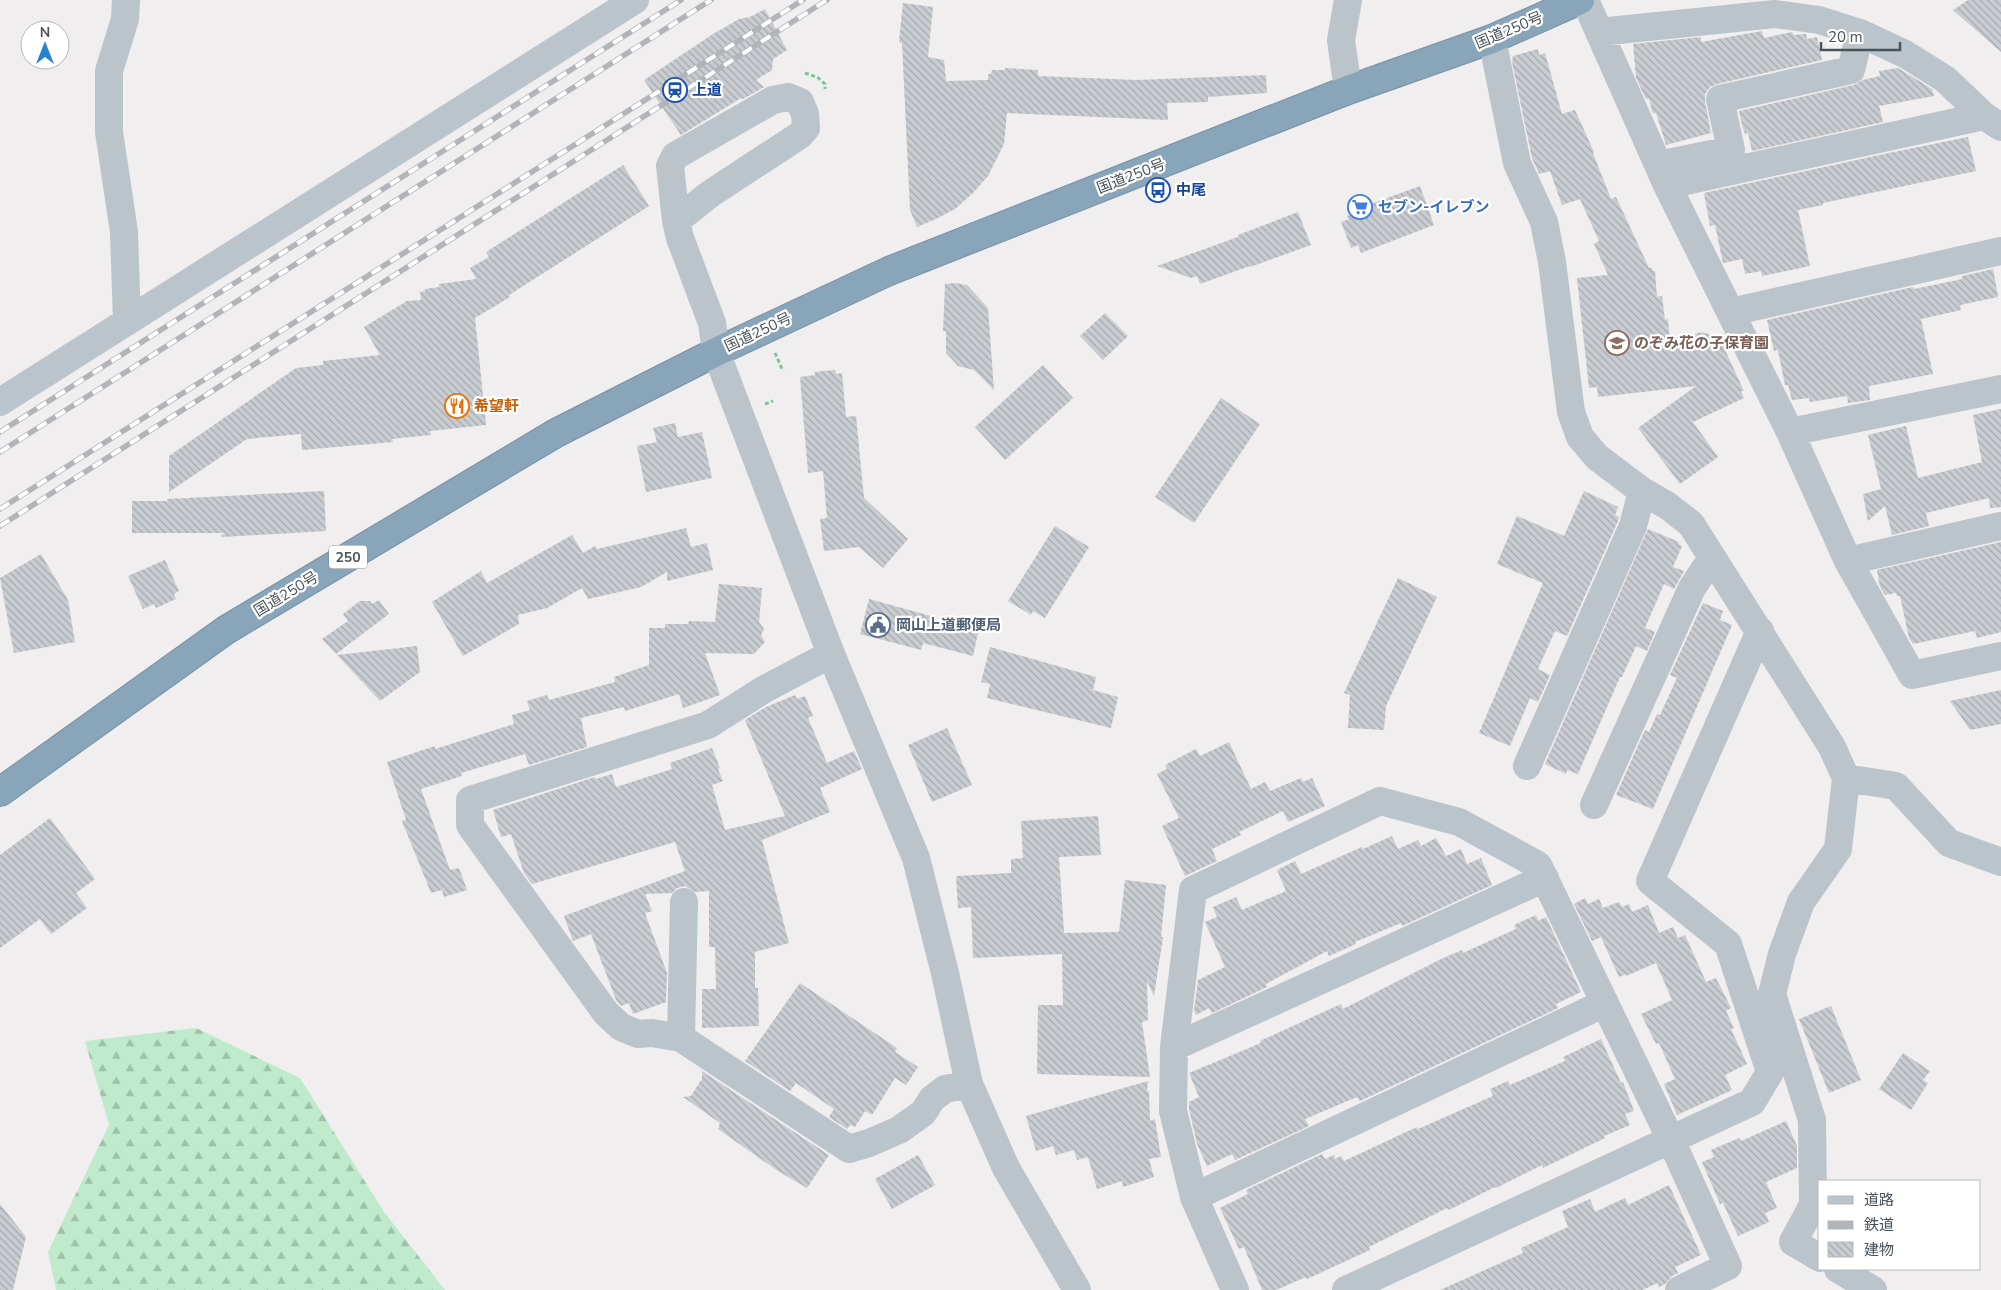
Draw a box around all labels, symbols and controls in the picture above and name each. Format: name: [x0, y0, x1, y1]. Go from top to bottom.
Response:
street label: 国道250号: [1472, 7, 1546, 53]
north arrow: [20, 20, 70, 70]
scale bar: [1821, 20, 1900, 52]
text: N: [40, 23, 50, 42]
text: 20 m: [1828, 27, 1863, 47]
station icon: 上道: [662, 77, 688, 103]
place label: 上道: [692, 80, 722, 100]
street label: 国道250号: [1094, 154, 1168, 198]
bus stop icon: 中尾: [1145, 177, 1171, 203]
place label: 中尾: [1176, 180, 1206, 200]
supermarket icon: セブン-イレブン: [1347, 194, 1373, 220]
place label: セブン-イレブン: [1378, 197, 1490, 217]
street label: 国道250号: [721, 308, 795, 356]
school or university icon: のぞみ花の子保育園: [1604, 330, 1630, 356]
place label: のぞみ花の子保育園: [1634, 333, 1769, 353]
restaurant icon: 希望軒: [444, 393, 470, 419]
place label: 希望軒: [474, 396, 519, 416]
road number: 250: [329, 546, 367, 568]
street label: 国道250号: [250, 567, 322, 621]
public building icon: 岡山上道郵便局: [865, 612, 891, 638]
place label: 岡山上道郵便局: [896, 615, 1001, 635]
legend: [1818, 1180, 1981, 1270]
text: 道路: [1864, 1190, 1894, 1210]
text: 鉄道: [1864, 1215, 1894, 1235]
text: 建物: [1864, 1240, 1894, 1260]

